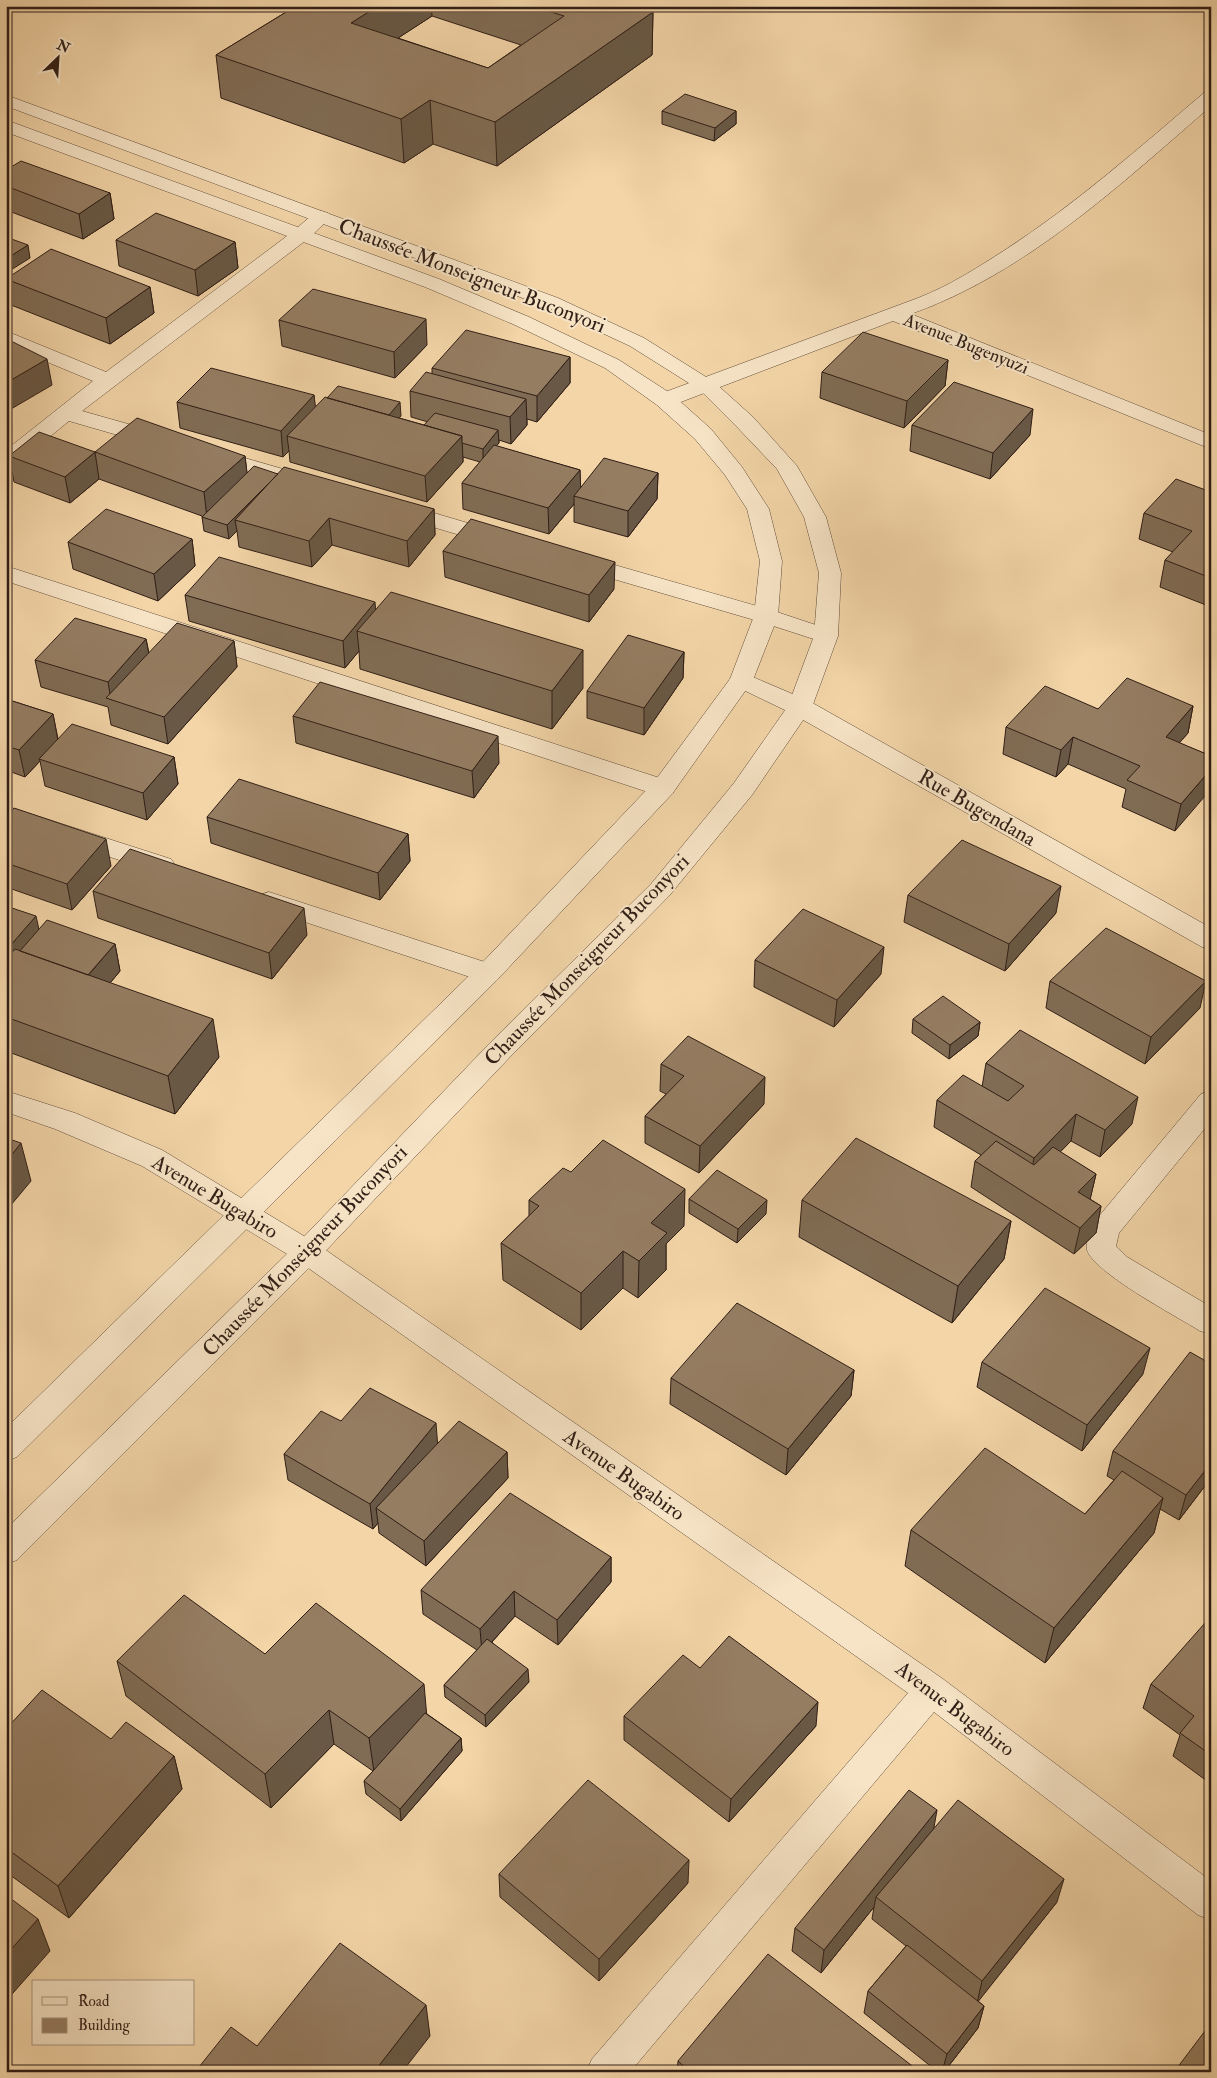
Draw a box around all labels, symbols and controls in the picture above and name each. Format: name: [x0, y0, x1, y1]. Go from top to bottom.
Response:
north arrow: [32, 32, 82, 82]
text: N: [53, 36, 73, 57]
street label: Chaussée Monseigneur Buconyori: [335, 212, 610, 340]
street label: Avenue Bugenyuzi: [899, 308, 1032, 380]
street label: Rue Bugendana: [913, 763, 1041, 853]
street label: Chaussée Monseigneur Buconyori: [479, 848, 696, 1072]
street label: Chaussée Monseigneur Buconyori: [197, 1139, 414, 1363]
street label: Avenue Bugabiro: [146, 1148, 283, 1245]
street label: Avenue Bugabiro: [557, 1423, 690, 1527]
street label: Avenue Bugabiro: [889, 1655, 1020, 1763]
legend: [32, 1980, 195, 2046]
text: Road: [78, 1992, 110, 2011]
text: Building: [78, 2016, 130, 2035]

